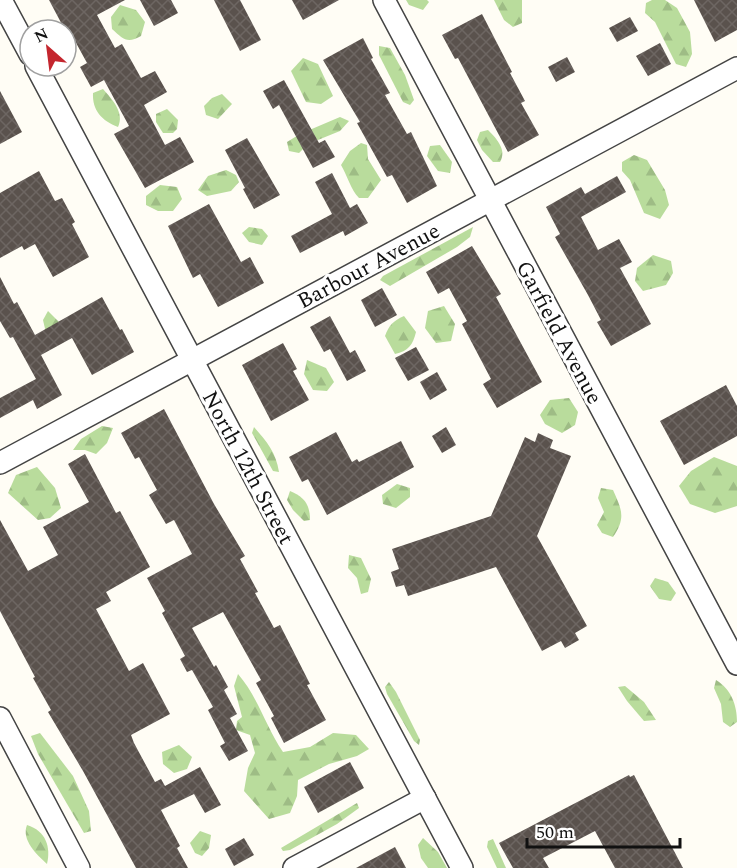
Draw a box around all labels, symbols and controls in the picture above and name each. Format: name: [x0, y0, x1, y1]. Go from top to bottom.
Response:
north arrow: [18, 18, 78, 78]
text: N: [30, 22, 53, 49]
street label: Barbour Avenue: [291, 215, 446, 318]
street label: Garfield Avenue: [507, 255, 610, 410]
street label: North 12th Street: [193, 385, 302, 551]
scale bar: [527, 811, 680, 849]
text: 50 m: [536, 819, 574, 846]

